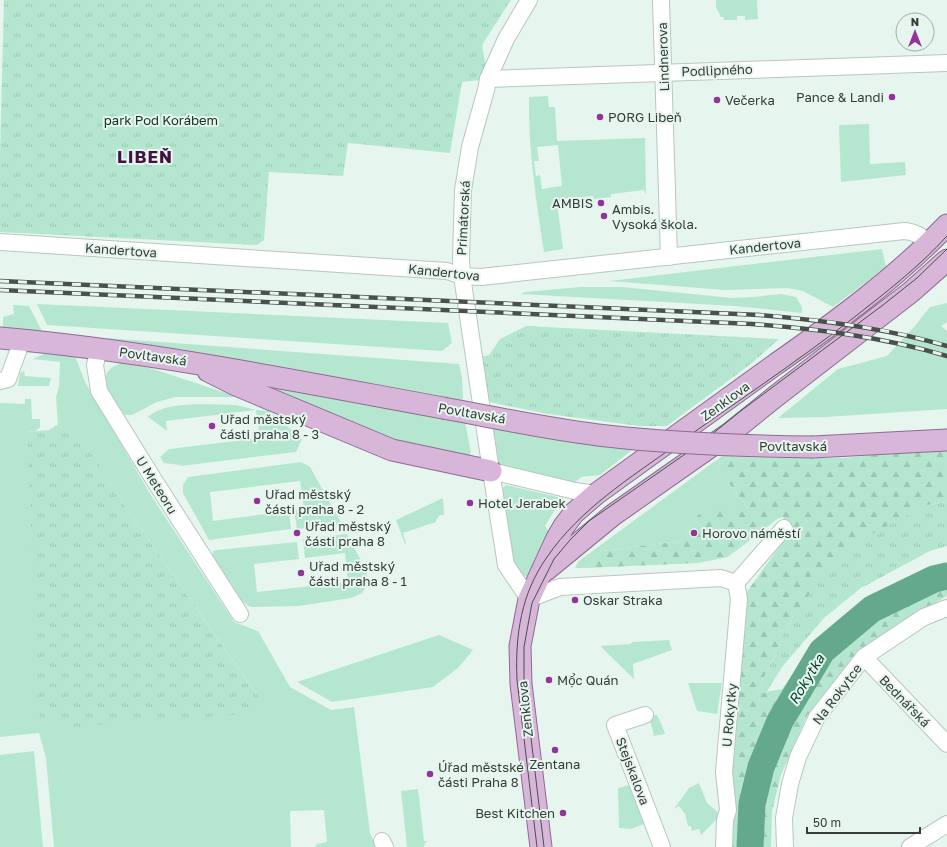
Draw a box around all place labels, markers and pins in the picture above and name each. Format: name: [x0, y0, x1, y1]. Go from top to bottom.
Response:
place label: Pance & Landi: [796, 89, 884, 105]
place label: Večerka: [725, 92, 775, 108]
marker: Pance & Landi: [887, 92, 897, 102]
marker: Večerka: [712, 95, 722, 105]
place label: PORG Libeň: [608, 109, 682, 125]
marker: PORG Libeň: [595, 112, 605, 122]
place label: AMBIS: [552, 195, 593, 211]
marker: AMBIS: [596, 198, 606, 208]
place label: Ambis. Vysoká škola.: [612, 201, 698, 232]
marker: Ambis. Vysoká škola.: [599, 211, 609, 221]
place label: Uřad městský části praha 8 - 3: [220, 411, 319, 442]
marker: Uřad městský části praha 8 - 3: [207, 421, 217, 431]
place label: Uřad městský části praha 8 - 2: [265, 486, 364, 517]
place label: Hotel Jerabek: [478, 495, 566, 511]
marker: Uřad městský části praha 8 - 2: [252, 496, 262, 506]
marker: Hotel Jerabek: [465, 498, 475, 508]
place label: Uřad městský části praha 8: [305, 518, 392, 549]
place label: Horovo náměstí: [702, 525, 802, 541]
marker: Uřad městský části praha 8: [292, 528, 302, 538]
marker: Horovo náměstí: [689, 528, 699, 538]
place label: Uřad městský části praha 8 - 1: [309, 558, 407, 589]
marker: Uřad městský části praha 8 - 1: [296, 568, 306, 578]
place label: Oskar Straka: [583, 592, 663, 608]
marker: Oskar Straka: [570, 595, 580, 605]
place label: Mộ̉c Quán: [557, 672, 619, 688]
marker: Mộ̉c Quán: [544, 675, 554, 685]
marker: Zentana: [550, 745, 560, 755]
place label: Zentana: [530, 756, 580, 772]
place label: Úřad městské části Praha 8: [438, 759, 524, 790]
marker: Úřad městské části Praha 8: [425, 769, 435, 779]
place label: Best Kitchen: [475, 805, 555, 821]
marker: Best Kitchen: [558, 808, 568, 818]

